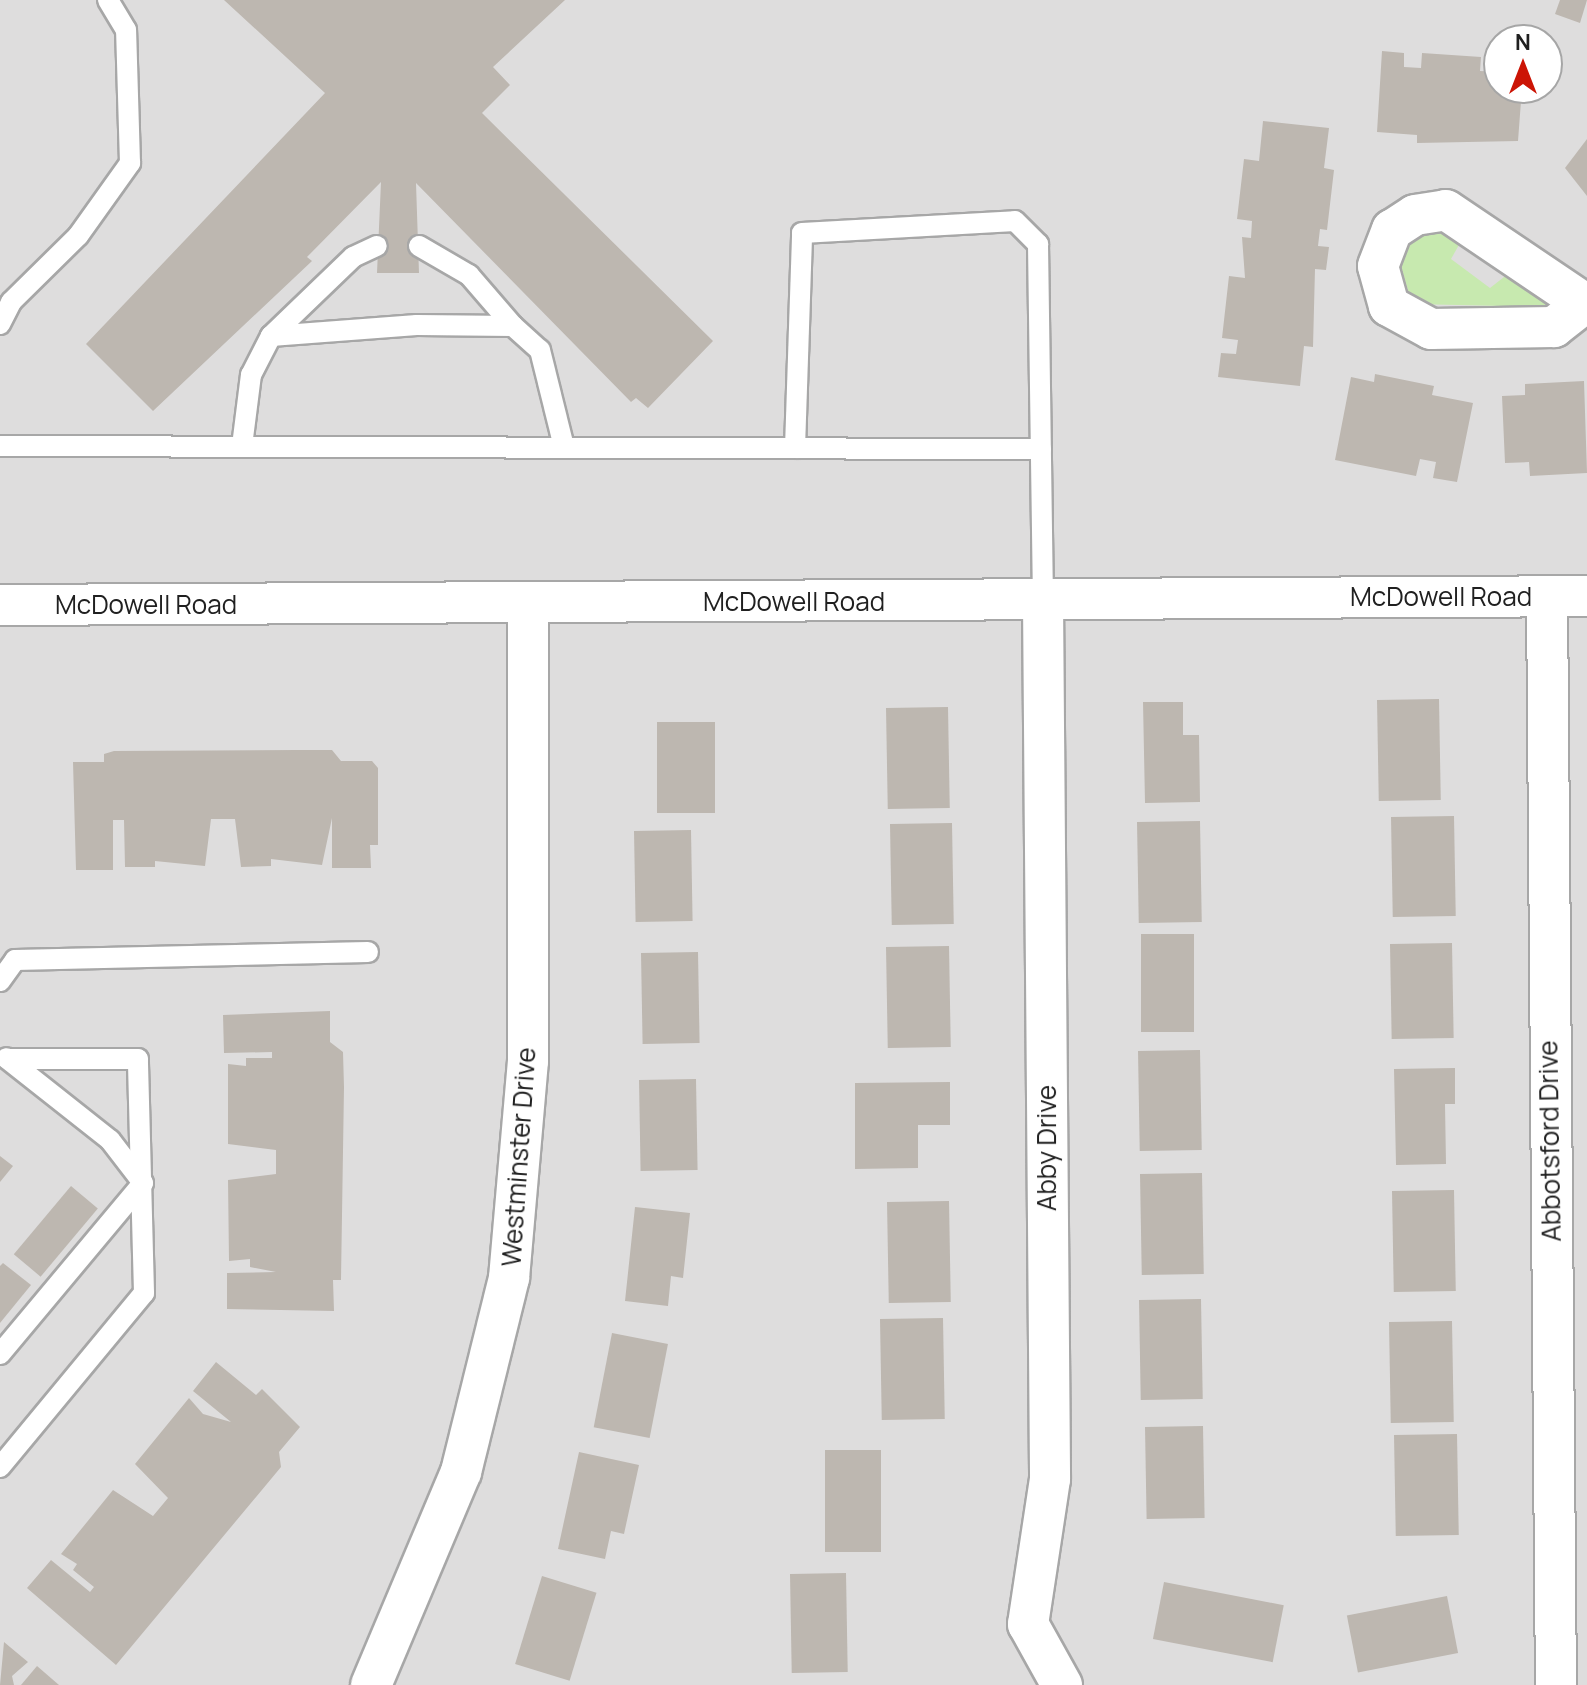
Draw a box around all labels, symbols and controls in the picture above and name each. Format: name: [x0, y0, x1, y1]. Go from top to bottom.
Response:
north arrow: [1483, 24, 1563, 104]
text: N: [1515, 27, 1531, 57]
street label: McDowell Road: [1350, 581, 1532, 613]
street label: McDowell Road: [703, 586, 885, 618]
street label: McDowell Road: [55, 589, 237, 621]
street label: Abbotsford Drive: [1533, 1040, 1567, 1242]
street label: Westminster Drive: [496, 1046, 542, 1268]
street label: Abby Drive: [1031, 1085, 1063, 1211]

